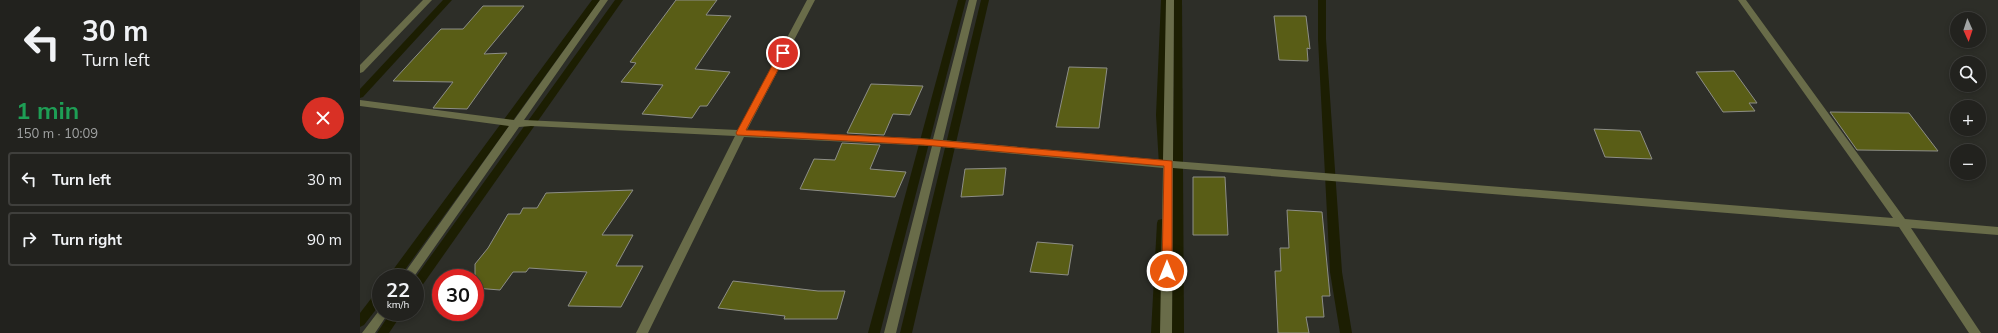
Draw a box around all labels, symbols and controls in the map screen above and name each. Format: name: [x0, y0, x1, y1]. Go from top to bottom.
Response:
north arrow: [1950, 12, 1986, 48]
map controls: [1950, 12, 1986, 180]
text: 30 m: [82, 13, 148, 48]
icon: left: [16, 16, 68, 68]
pin: [766, 36, 800, 70]
icon: arrive: [772, 42, 794, 64]
text: Turn left: [82, 48, 150, 71]
button: search: [1950, 56, 1986, 92]
text: 1 min: [16, 95, 79, 125]
button: close: [302, 97, 344, 139]
button: +: [1950, 100, 1986, 136]
text: 150 m · 10:09: [16, 125, 98, 141]
button: −: [1950, 144, 1986, 180]
icon: left: [18, 168, 40, 190]
text: Turn left: [52, 170, 111, 189]
text: 30 m: [307, 170, 342, 189]
icon: right: [18, 228, 40, 250]
text: Turn right: [52, 230, 122, 249]
text: 90 m: [307, 230, 342, 249]
position arrow: [1146, 250, 1188, 292]
speed limit sign: 30: [432, 269, 484, 321]
text: 22: [386, 277, 410, 302]
text: km/h: [387, 298, 409, 311]

